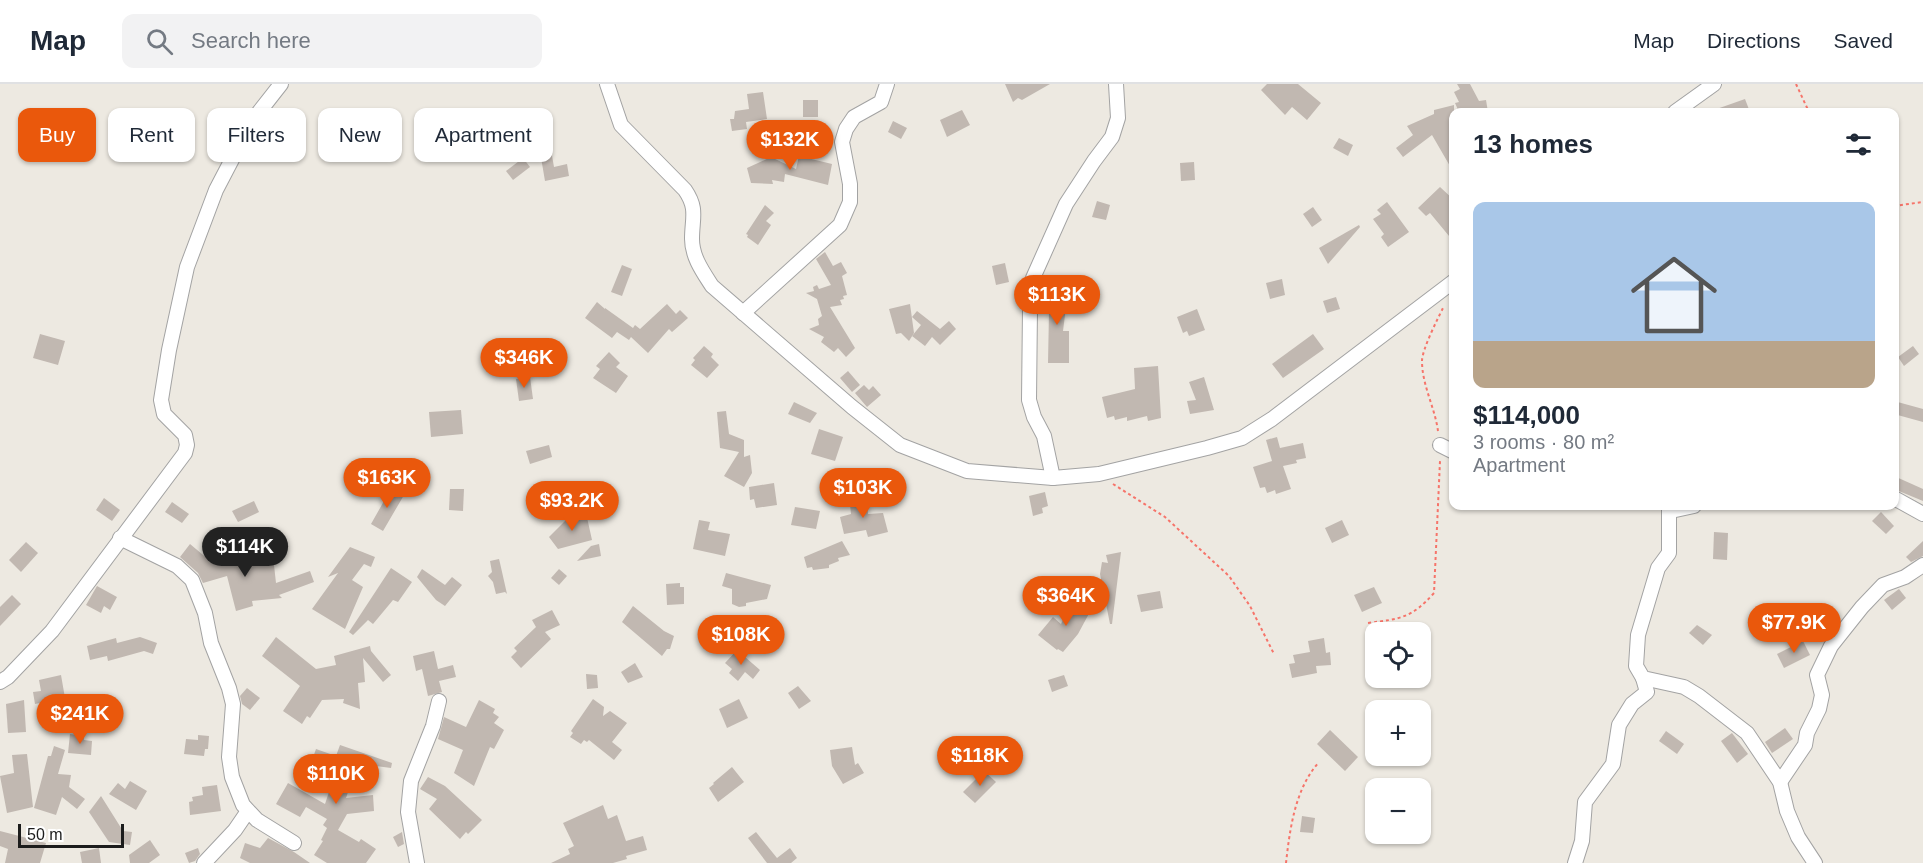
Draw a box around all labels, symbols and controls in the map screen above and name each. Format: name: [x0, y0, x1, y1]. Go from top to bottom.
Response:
search box: [122, 14, 542, 68]
text: Map: [30, 25, 86, 56]
icon: search: [143, 25, 176, 58]
text: Search here: [191, 28, 311, 53]
text: Map: [1633, 29, 1674, 52]
text: Directions: [1707, 29, 1800, 52]
text: Saved: [1833, 29, 1893, 52]
chip: Buy: [18, 108, 96, 162]
chip: Rent: [108, 108, 195, 162]
chip: Filters: [207, 108, 306, 162]
chip: New: [318, 108, 402, 162]
chip: Apartment: [414, 108, 553, 162]
pin: $132K: [748, 120, 832, 171]
text: $132K: [761, 128, 819, 150]
icon: filters: [1842, 128, 1875, 161]
text: 13 homes: [1473, 129, 1593, 159]
icon: home: [1620, 241, 1728, 349]
pin: $113K: [1015, 275, 1099, 326]
text: $113K: [1028, 283, 1086, 305]
pin: $346K: [482, 338, 566, 389]
text: $346K: [495, 346, 553, 368]
text: $114,000: [1473, 400, 1580, 430]
text: 3 rooms · 80 m²: [1473, 431, 1614, 453]
text: Apartment: [1473, 454, 1565, 476]
pin: $163K: [345, 458, 429, 509]
text: $163K: [358, 466, 416, 488]
pin: $103K: [821, 468, 905, 519]
text: $103K: [834, 476, 892, 498]
pin: $93.2K: [523, 481, 621, 532]
text: $93.2K: [540, 489, 604, 511]
pin: $114K: [203, 527, 287, 578]
text: $114K: [216, 535, 274, 557]
pin: $364K: [1024, 576, 1108, 627]
text: $364K: [1037, 584, 1095, 606]
pin: $77.9K: [1745, 603, 1843, 654]
text: $77.9K: [1762, 611, 1826, 633]
pin: $108K: [699, 615, 783, 666]
map controls: [1365, 622, 1431, 844]
button: locate: [1365, 622, 1431, 688]
text: $108K: [712, 623, 770, 645]
pin: $241K: [38, 694, 122, 745]
button: +: [1365, 700, 1431, 766]
text: $241K: [51, 702, 109, 724]
pin: $118K: [938, 736, 1022, 787]
text: $118K: [951, 744, 1009, 766]
pin: $110K: [294, 754, 378, 805]
text: $110K: [307, 762, 365, 784]
button: −: [1365, 778, 1431, 844]
scale bar: [18, 821, 124, 848]
text: 50 m: [27, 826, 63, 843]

